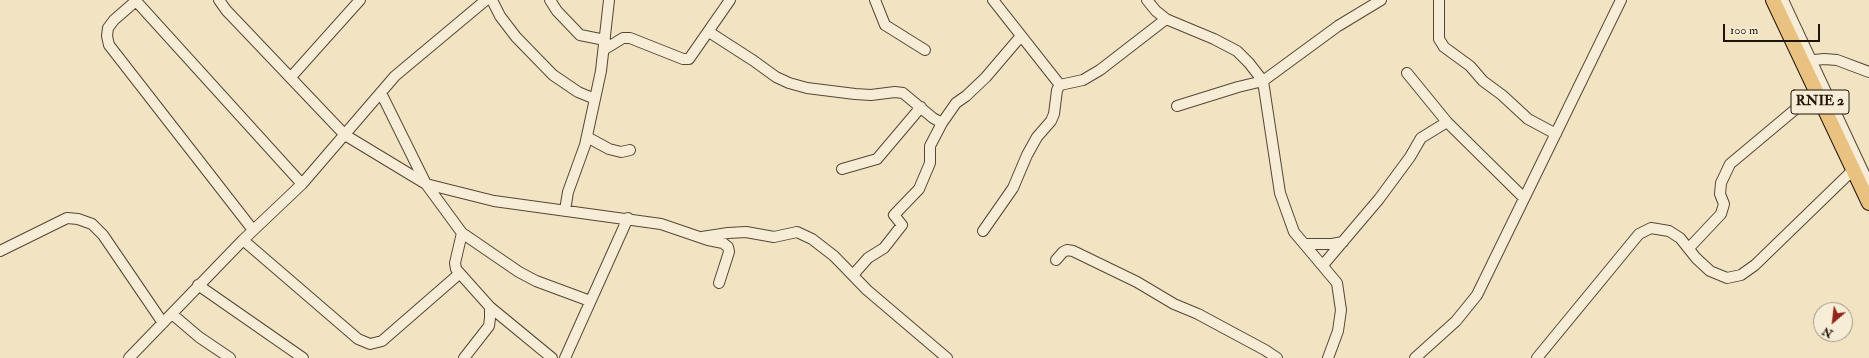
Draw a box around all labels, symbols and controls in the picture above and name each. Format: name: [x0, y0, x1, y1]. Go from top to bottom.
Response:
scale bar: [1725, 16, 1822, 42]
text: 100 m: [1730, 23, 1758, 38]
road number: RNIE 2: [1791, 90, 1849, 114]
north arrow: [1813, 302, 1853, 342]
text: N: [1820, 324, 1835, 340]

